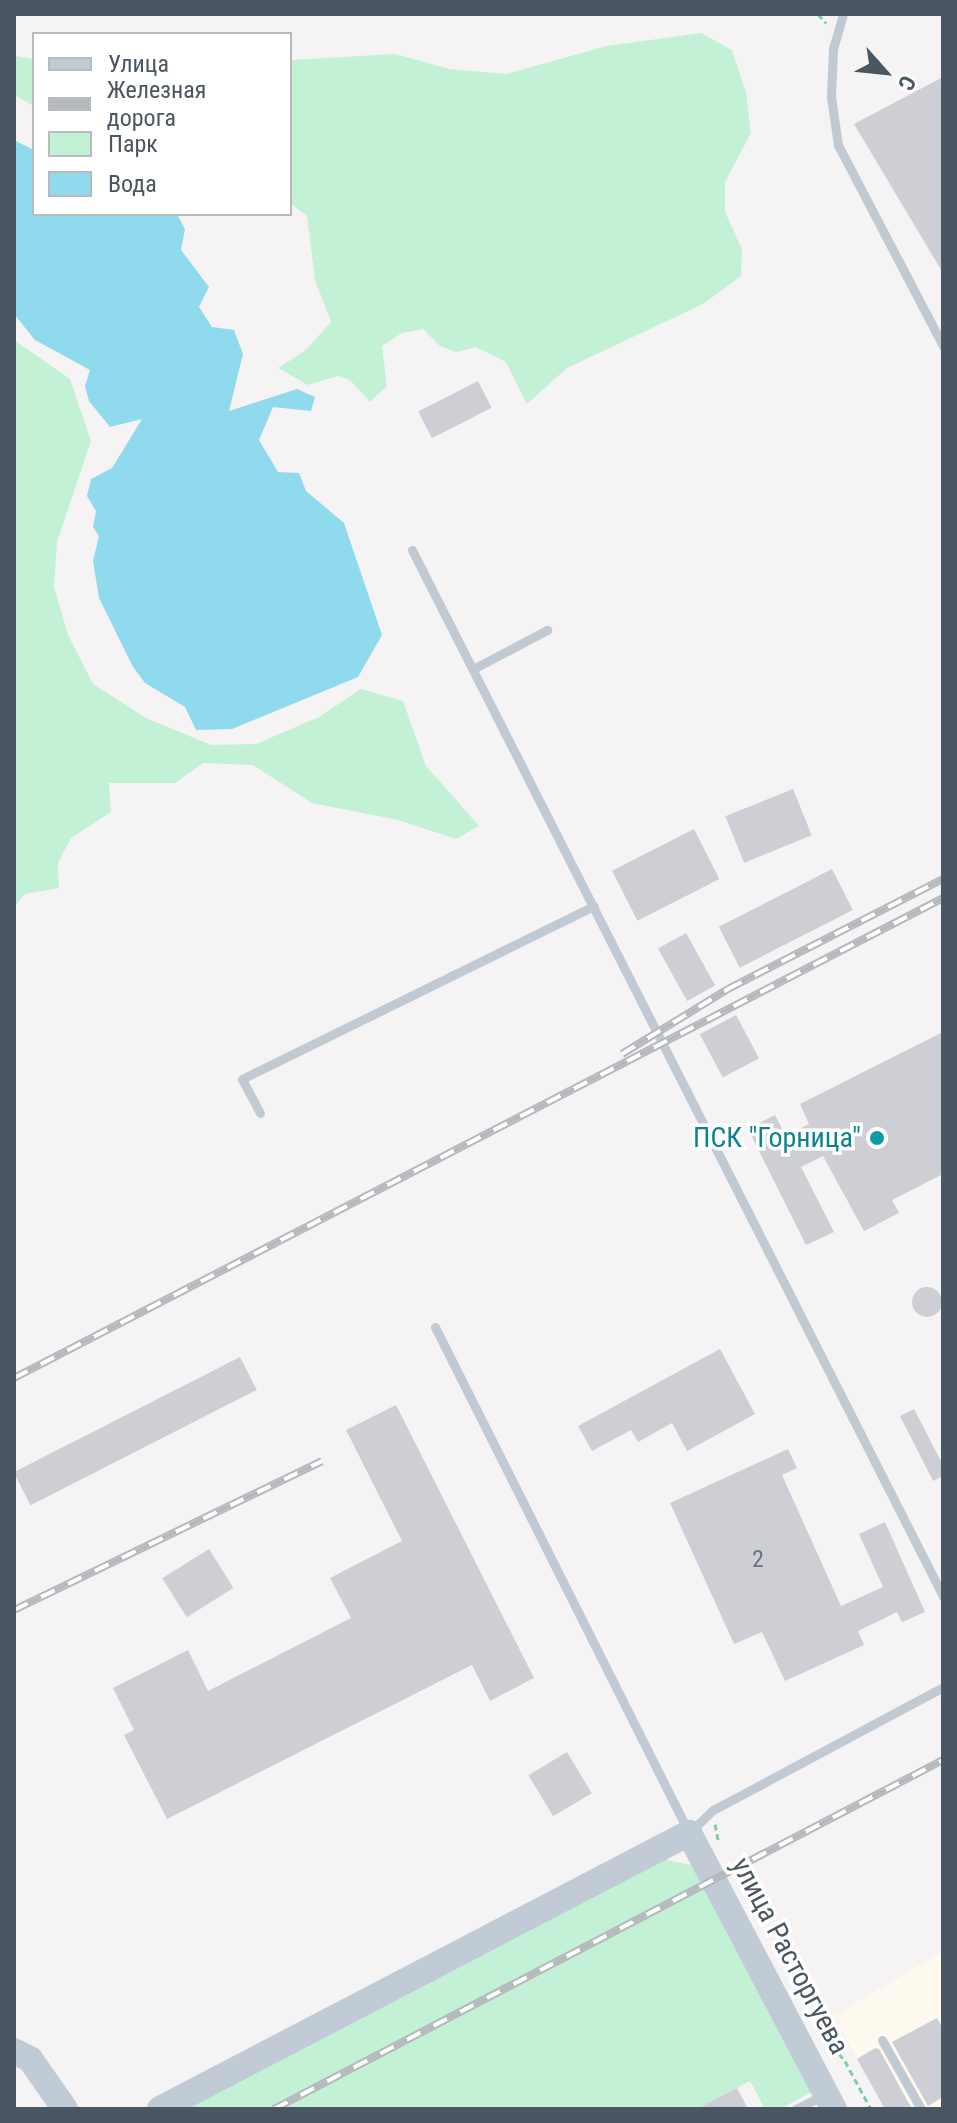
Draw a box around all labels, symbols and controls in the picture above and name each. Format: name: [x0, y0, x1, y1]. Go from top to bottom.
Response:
legend: [32, 32, 292, 216]
north arrow: [845, 32, 925, 112]
text: Улица: [108, 50, 169, 78]
text: С: [893, 72, 921, 94]
text: Железная дорога: [107, 76, 206, 132]
text: Парк: [108, 130, 158, 158]
text: Вода: [108, 170, 157, 198]
place label: ПСК "Горница": [693, 1121, 861, 1155]
marker: ПСК "Горница": [868, 1129, 886, 1147]
house number: 2: [752, 1546, 764, 1574]
street label: улица Расторгуева: [724, 1852, 856, 2060]

